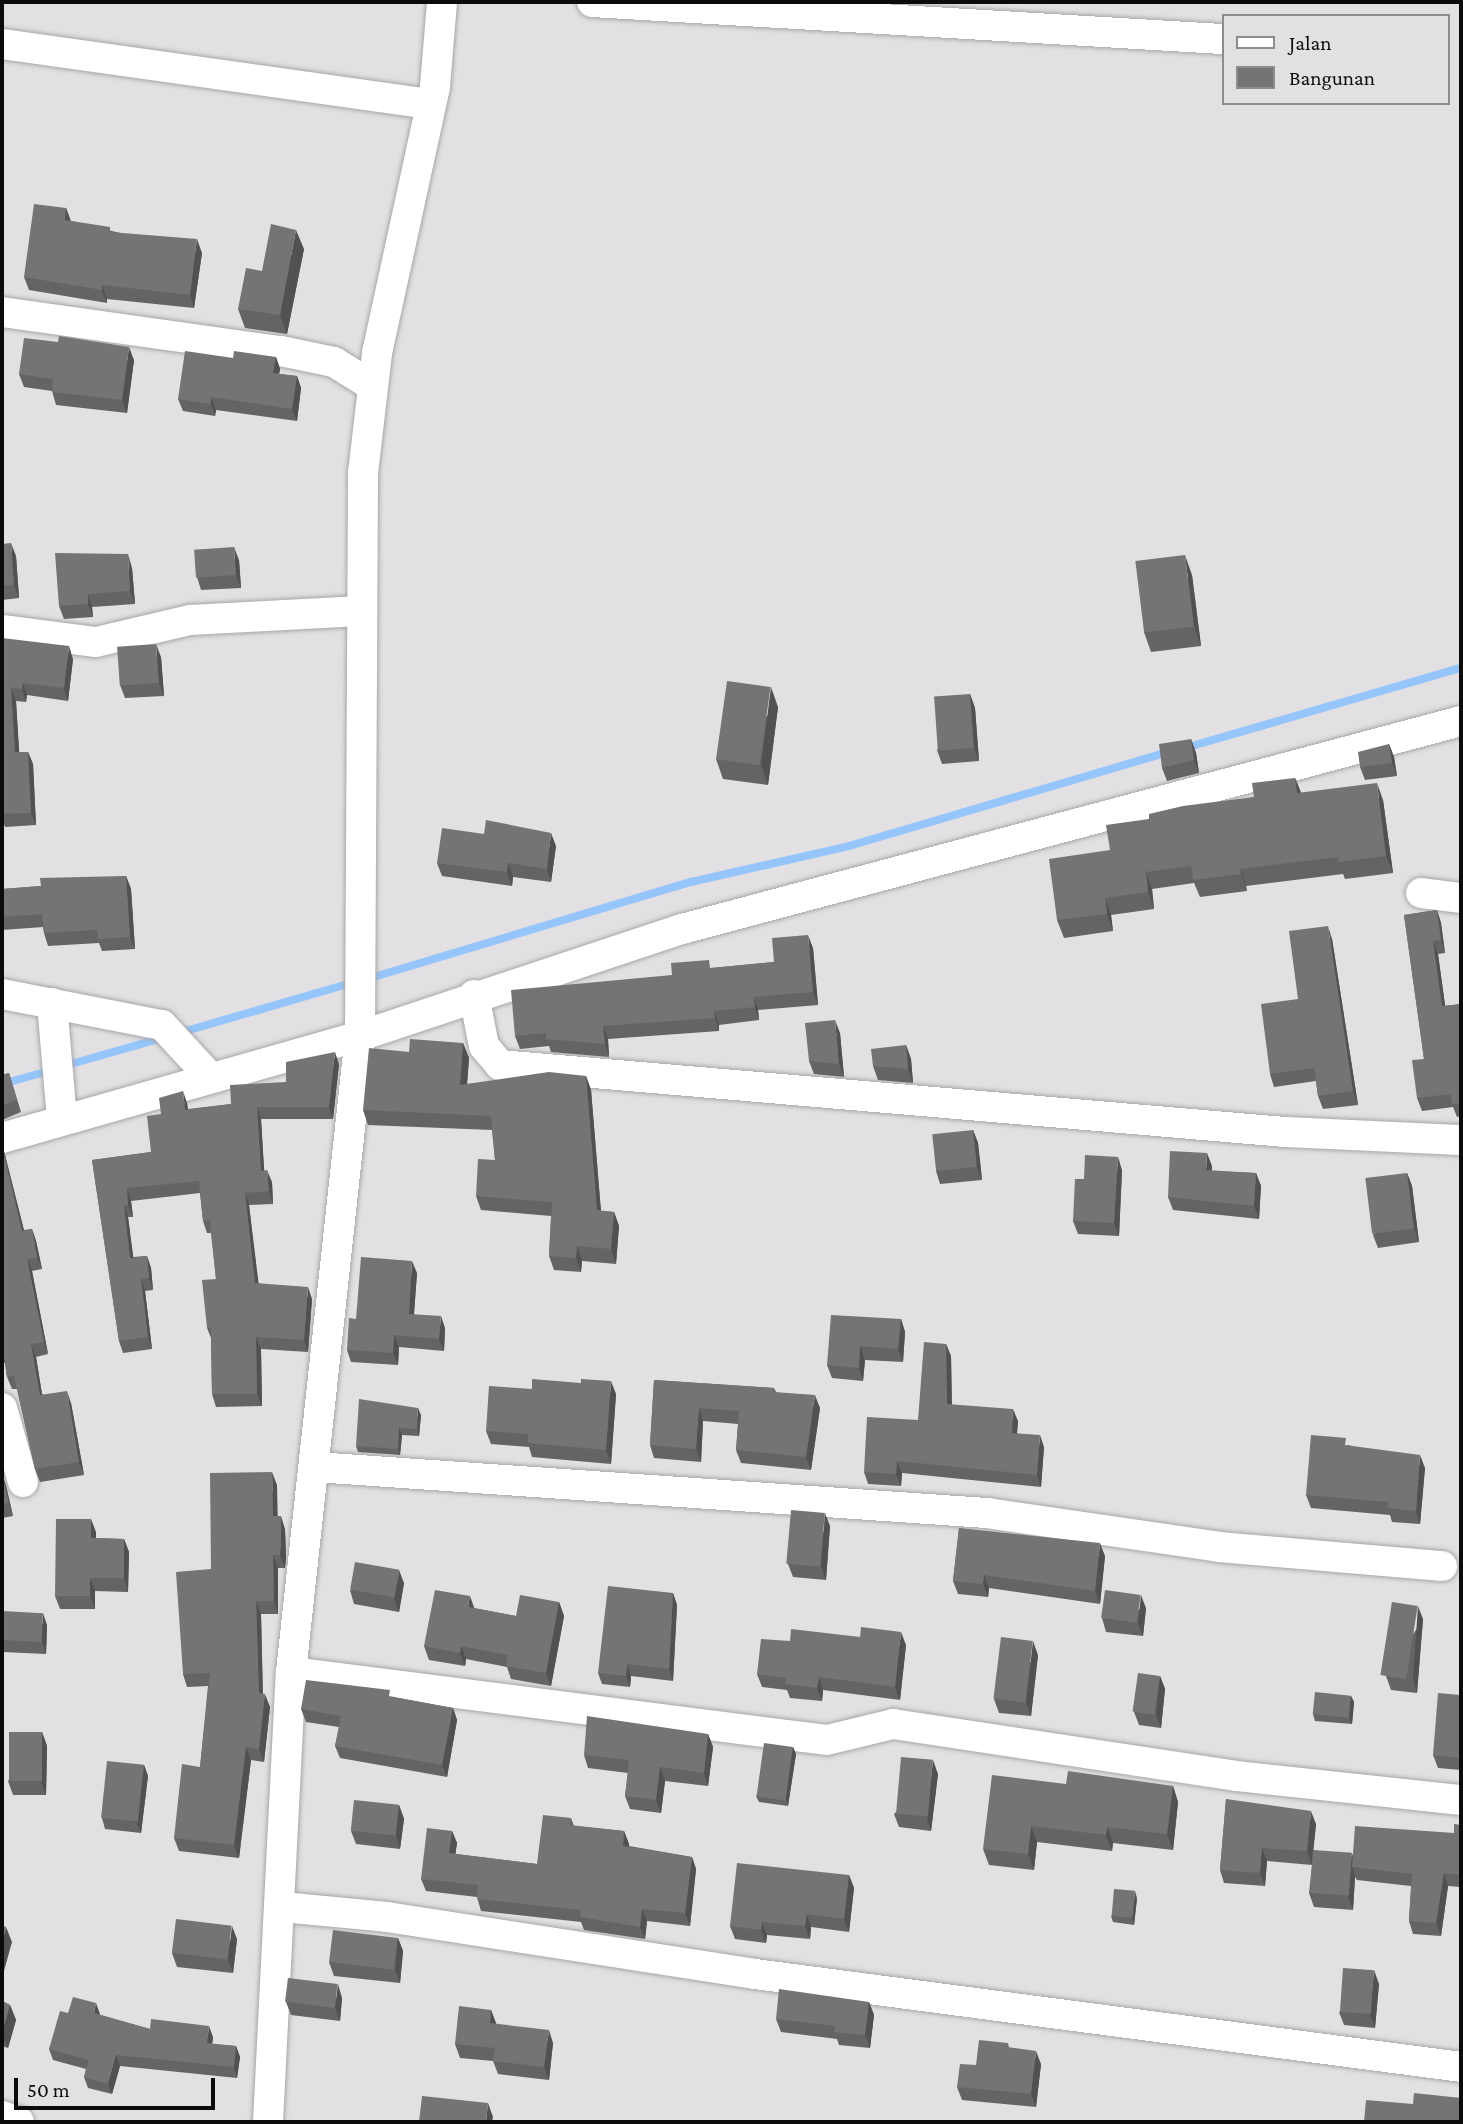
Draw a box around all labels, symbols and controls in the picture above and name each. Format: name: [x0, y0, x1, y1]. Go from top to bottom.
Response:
legend: [1222, 14, 1449, 105]
text: Jalan: [1289, 31, 1331, 55]
text: Bangunan: [1289, 66, 1375, 90]
scale bar: [18, 2064, 219, 2108]
text: 50 m: [27, 2078, 70, 2102]

